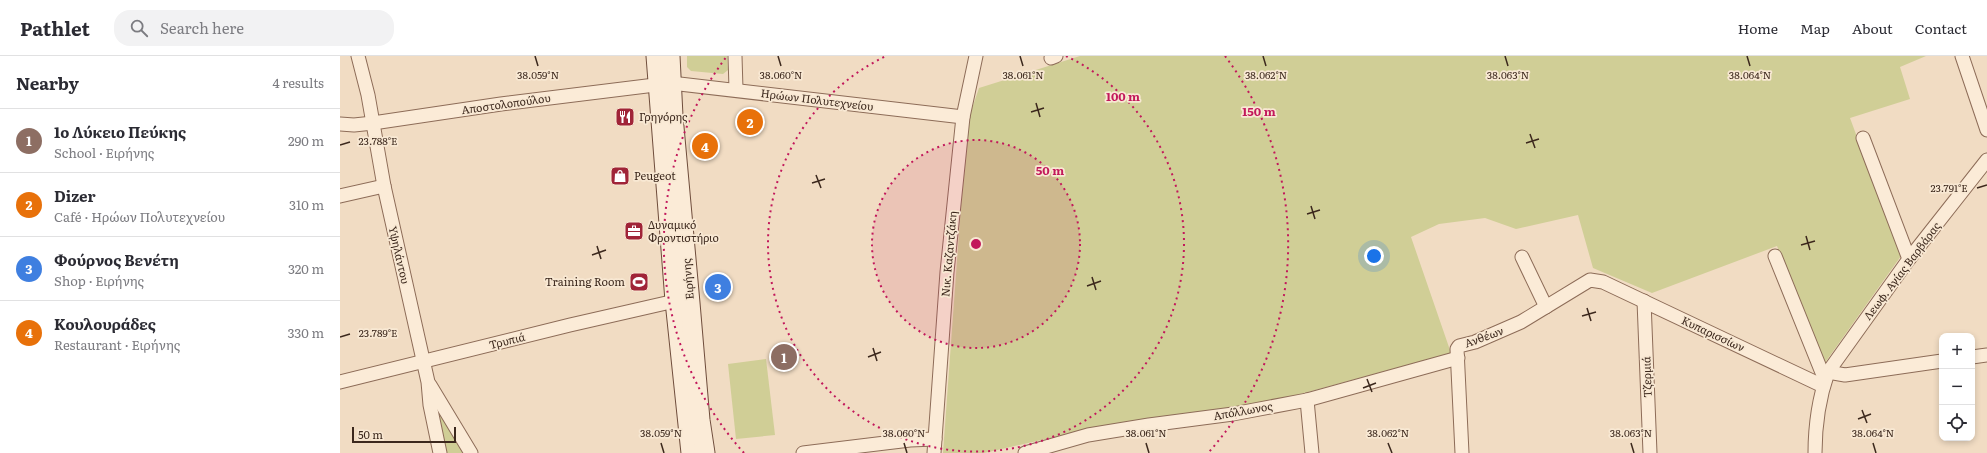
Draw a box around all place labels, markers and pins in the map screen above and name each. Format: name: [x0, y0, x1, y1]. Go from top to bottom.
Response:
restaurant icon: Γρηγόρης: [614, 106, 636, 128]
pin: 2: [737, 107, 763, 137]
place label: Γρηγόρης: [639, 108, 688, 124]
pin: 4: [692, 131, 718, 161]
shop icon: Peugeot: [609, 165, 631, 187]
place label: Peugeot: [634, 167, 676, 183]
place label: Δυναμικό Φροντιστήριο: [648, 216, 719, 245]
office icon: Δυναμικό Φροντιστήριο: [623, 220, 645, 242]
centre of rings: [969, 237, 983, 251]
sports icon: Training Room: [628, 271, 650, 293]
pin: 3: [705, 272, 731, 302]
place label: Training Room: [545, 273, 625, 289]
pin: 1: [771, 342, 797, 372]

